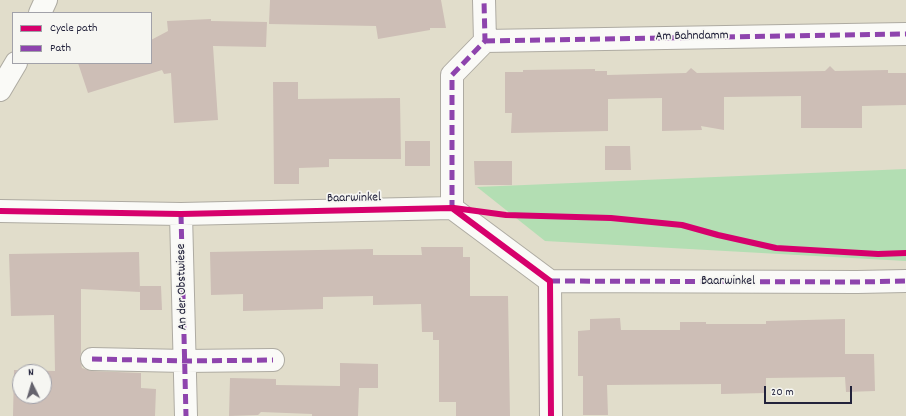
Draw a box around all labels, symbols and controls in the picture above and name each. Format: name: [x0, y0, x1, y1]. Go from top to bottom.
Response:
legend: [12, 12, 152, 64]
text: Cycle path: [50, 20, 98, 37]
street label: Am Bahndamm: [655, 29, 729, 45]
text: Path: [50, 40, 71, 57]
street label: Baarwinkel: [327, 191, 381, 207]
street label: An der Obstwiese: [174, 244, 192, 330]
street label: Baarwinkel: [701, 274, 755, 290]
north arrow: [12, 364, 52, 404]
text: N: [28, 365, 34, 381]
scale bar: [766, 378, 854, 404]
text: 20 m: [771, 384, 794, 401]

